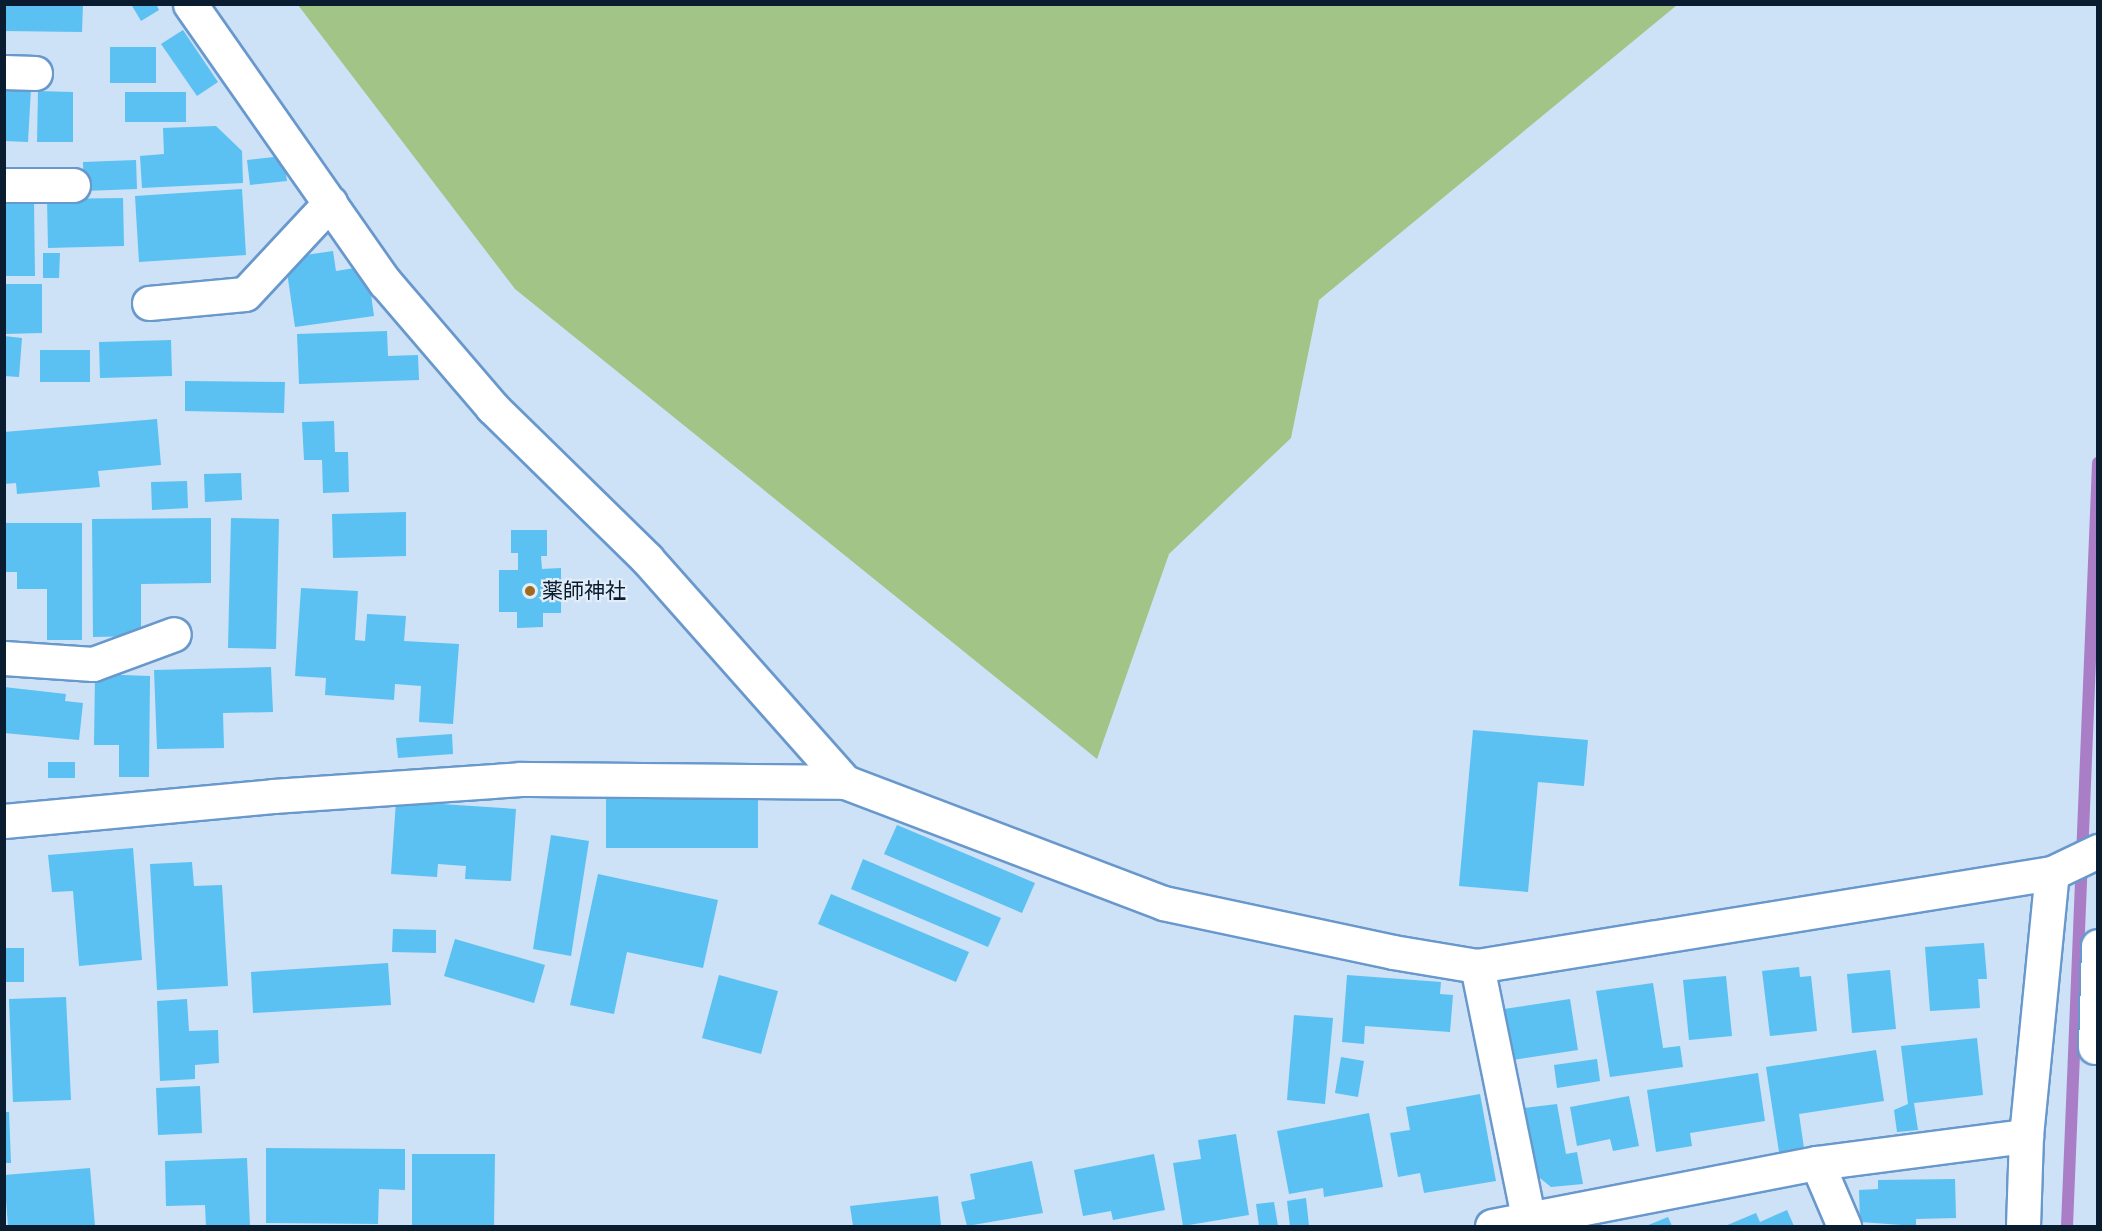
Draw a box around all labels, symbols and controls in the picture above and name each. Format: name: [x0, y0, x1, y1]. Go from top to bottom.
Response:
place label: 薬師神社: [542, 578, 626, 604]
marker: 薬師神社: [523, 584, 537, 598]

